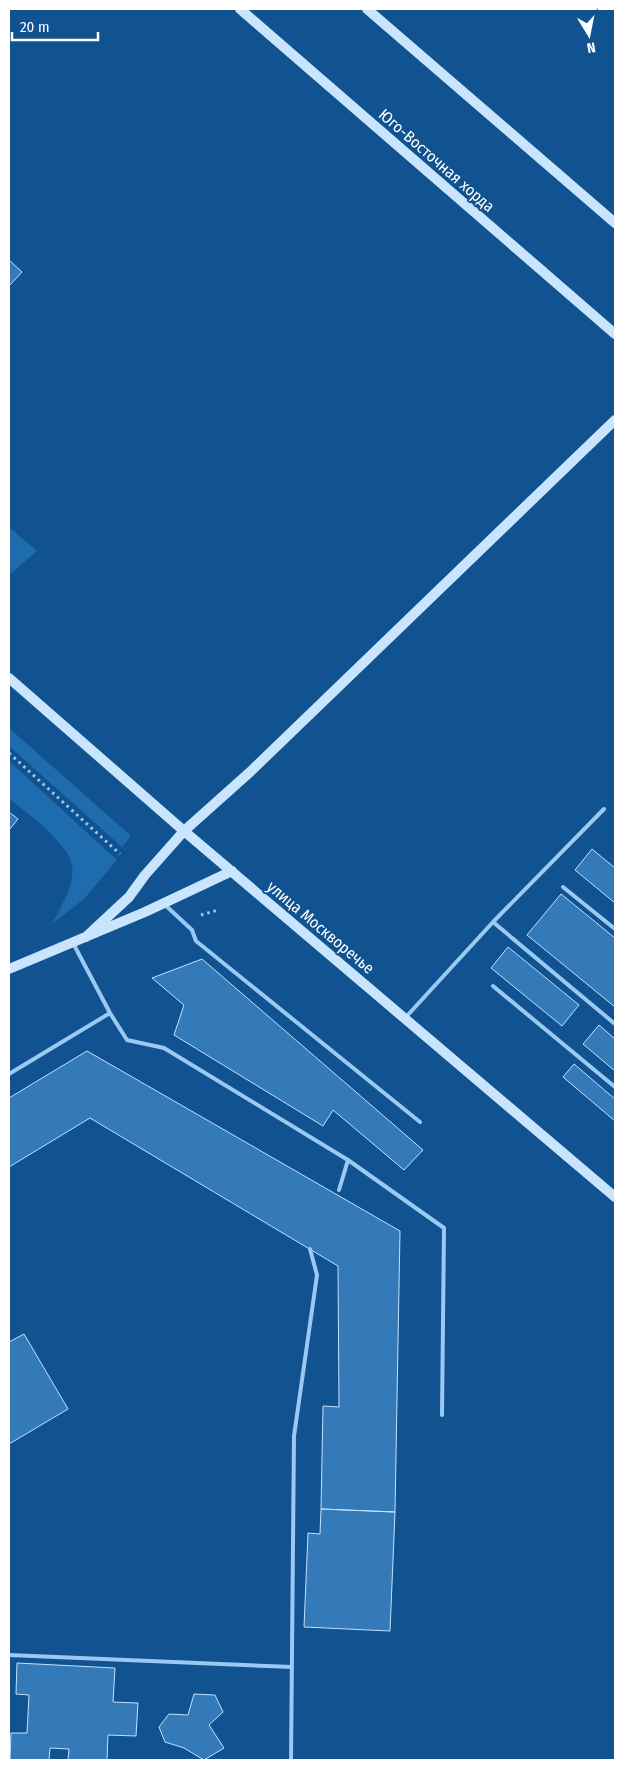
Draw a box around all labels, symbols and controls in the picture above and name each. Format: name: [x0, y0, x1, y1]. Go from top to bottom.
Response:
scale bar: [12, 10, 99, 42]
north arrow: [564, 10, 614, 60]
text: 20 m: [20, 18, 50, 36]
text: N: [586, 38, 597, 56]
street label: Юго-Восточная хорда: [375, 105, 499, 216]
street label: улица Москворечье: [263, 877, 378, 978]

